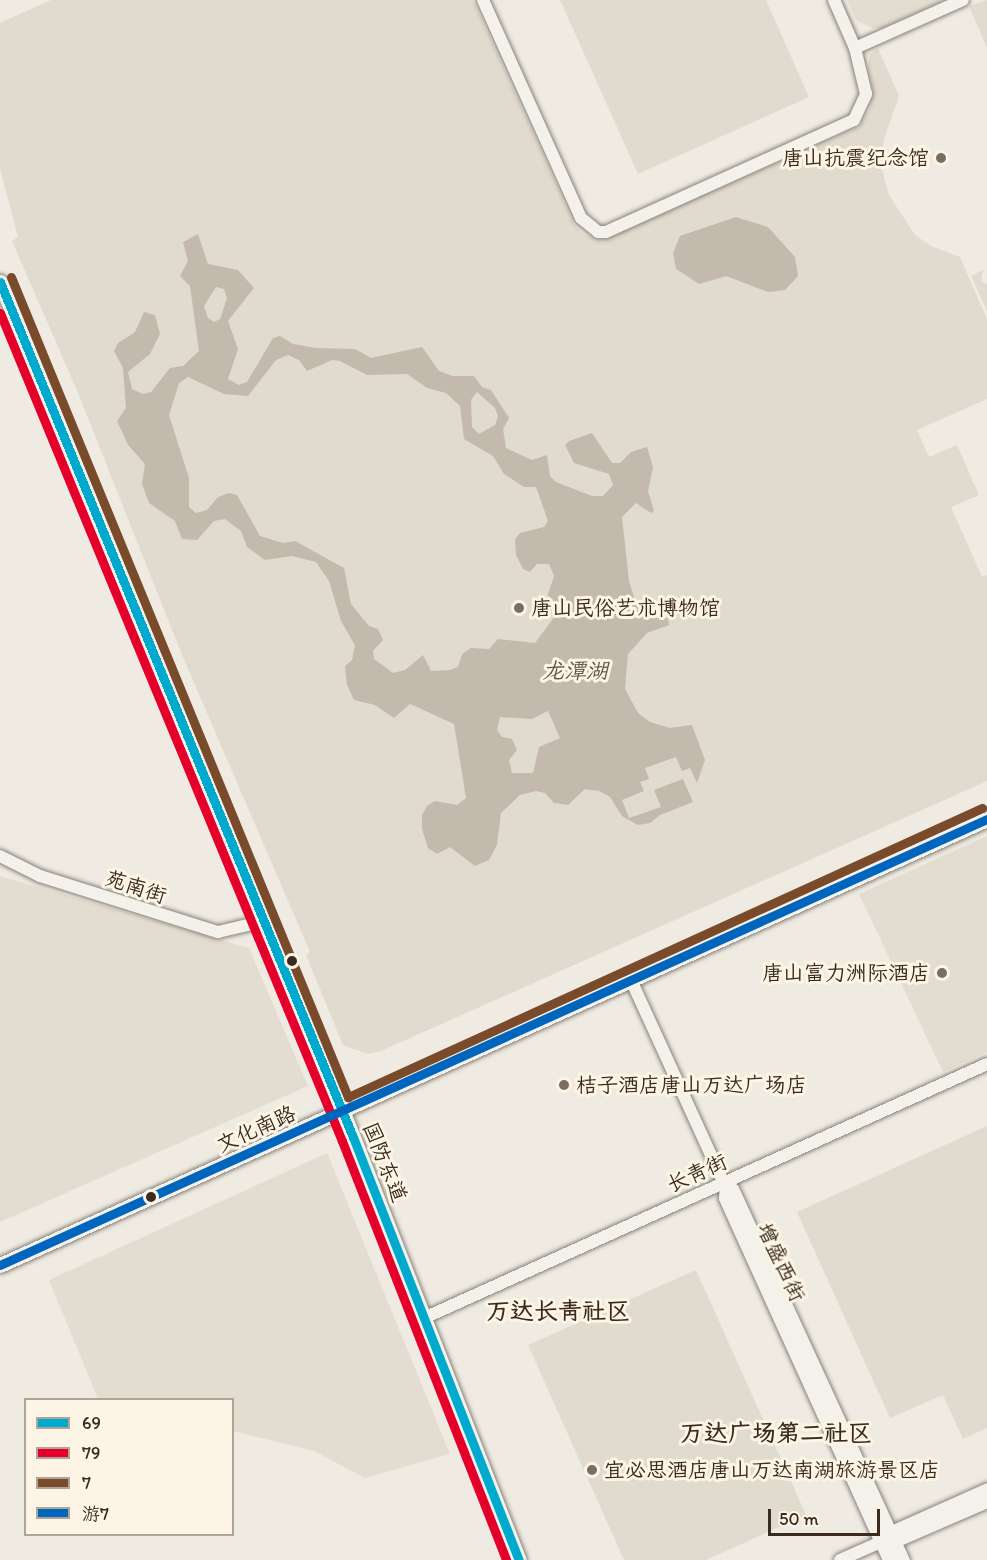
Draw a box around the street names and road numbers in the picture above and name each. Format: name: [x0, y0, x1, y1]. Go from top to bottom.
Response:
street label: 苑南街: [102, 865, 170, 909]
street label: 文化南路: [213, 1100, 299, 1158]
street label: 国防东道: [358, 1118, 412, 1206]
street label: 长青街: [663, 1149, 731, 1197]
street label: 增盛西街: [752, 1219, 810, 1305]

